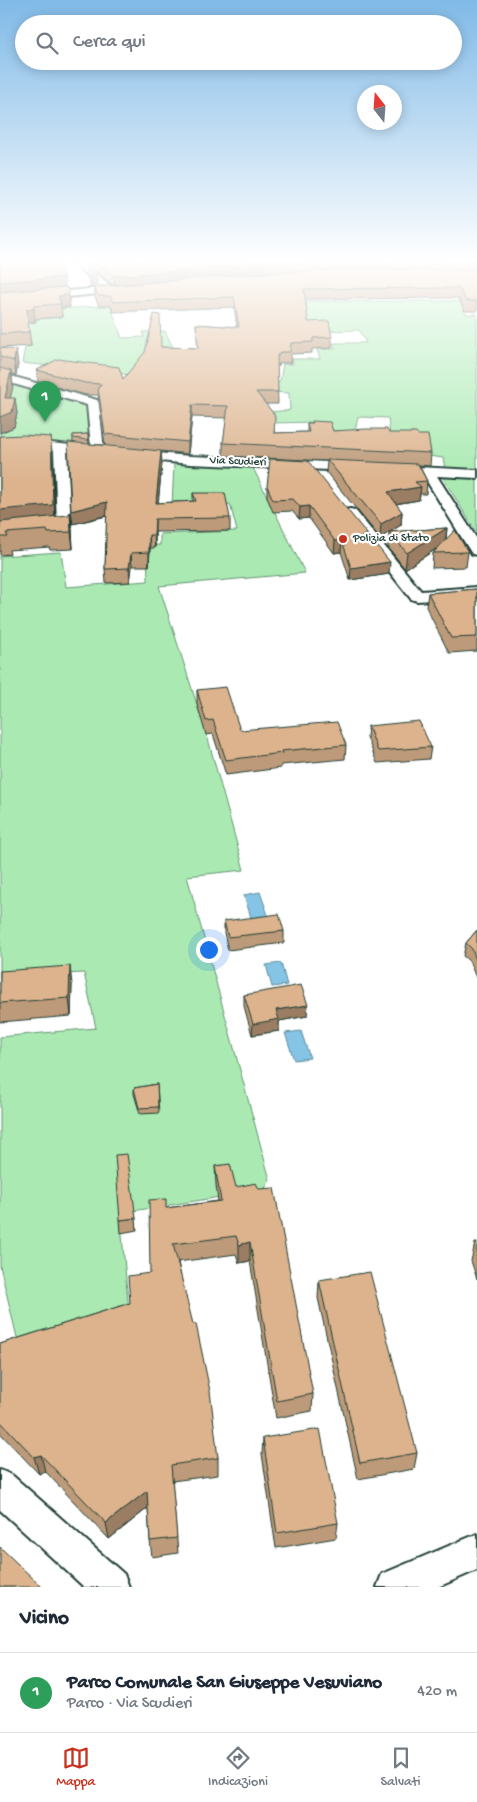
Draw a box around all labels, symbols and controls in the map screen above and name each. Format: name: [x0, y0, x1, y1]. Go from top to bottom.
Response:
search box: [15, 15, 462, 70]
icon: search: [33, 29, 61, 57]
text: Cerca qui: [73, 31, 146, 54]
north arrow: [357, 85, 402, 130]
pin: 1: [29, 381, 61, 422]
street label: Via Scudieri: [208, 454, 267, 470]
place label: Polizia di Stato: [352, 532, 429, 546]
marker: Polizia di Stato: [337, 533, 349, 545]
your location: [196, 937, 222, 963]
text: Vicino: [20, 1607, 69, 1632]
text: Parco Comunale San Giuseppe Vesuviano: [67, 1672, 382, 1695]
text: 1: [33, 1683, 39, 1702]
text: 420 m: [417, 1683, 457, 1702]
text: Parco · Via Scudieri: [67, 1695, 192, 1714]
tab: Mappa: [56, 1744, 95, 1791]
tab: Indicazioni: [208, 1744, 268, 1791]
tab: Salvati: [381, 1744, 421, 1791]

